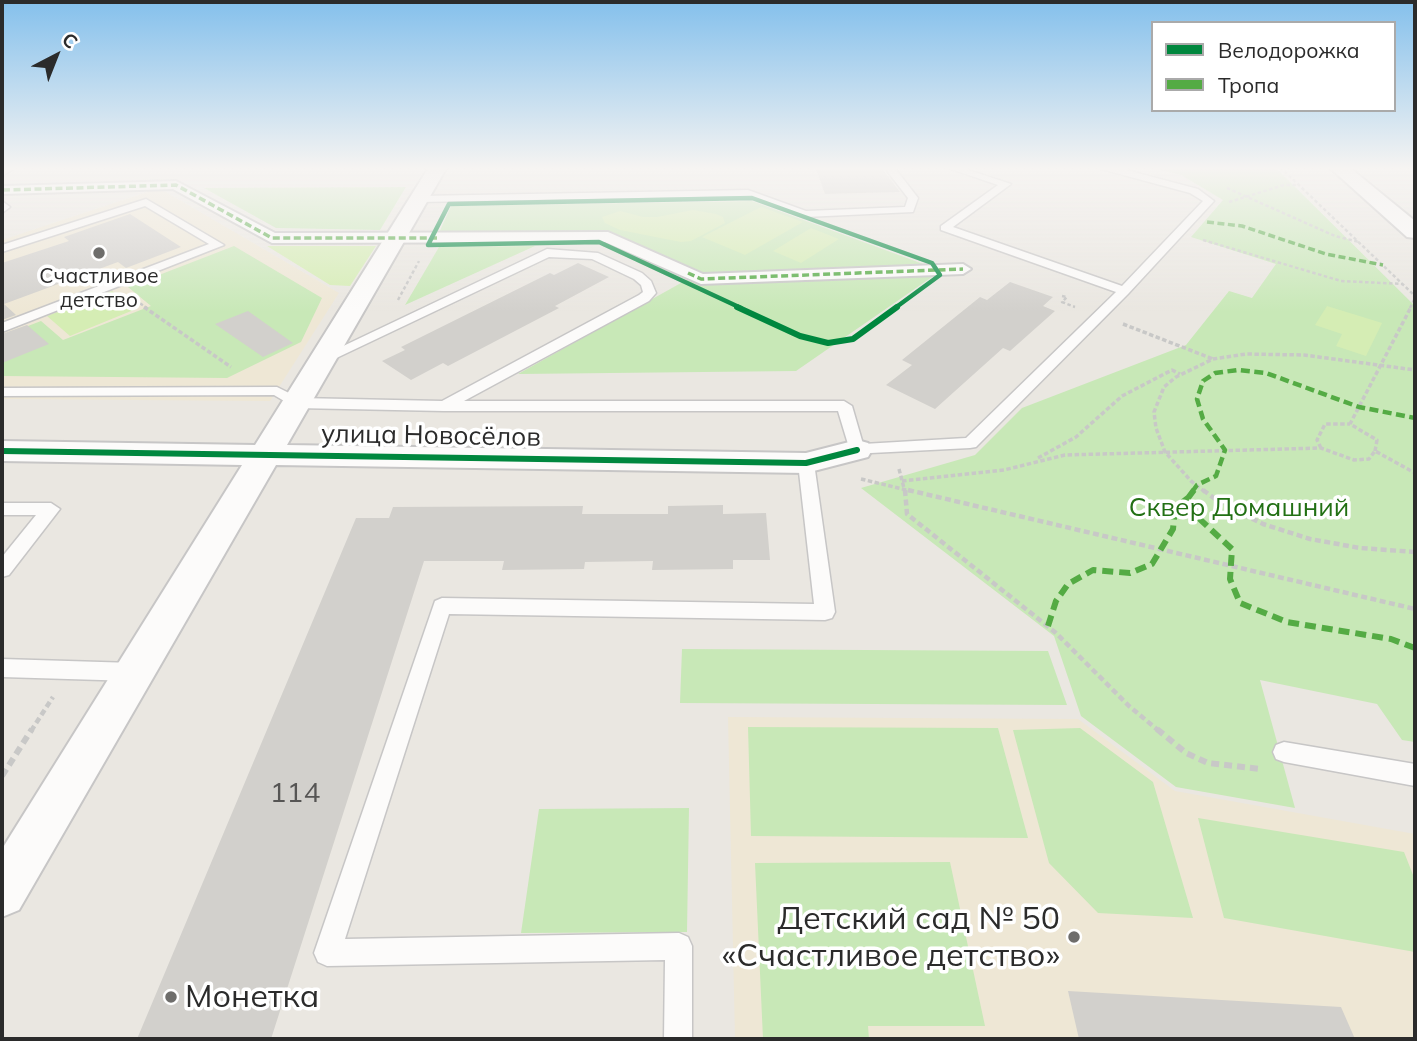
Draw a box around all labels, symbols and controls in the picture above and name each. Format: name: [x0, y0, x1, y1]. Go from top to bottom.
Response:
north arrow: [21, 21, 91, 91]
legend: [1151, 21, 1396, 112]
text: С: [57, 27, 83, 54]
text: Велодорожка: [1218, 37, 1360, 63]
text: Тропа: [1218, 72, 1279, 98]
marker: Счастливое детство: [91, 245, 107, 261]
place label: Счастливое детство: [39, 264, 159, 314]
street label: улица Новосёлов: [321, 418, 541, 454]
park label: Сквер Домашний: [1129, 492, 1349, 524]
house number: 114: [270, 777, 320, 811]
place label: Детский сад № 50 «Счастливое детство»: [722, 900, 1060, 975]
marker: Детский сад № 50 «Счастливое детство»: [1066, 929, 1082, 945]
place label: Монетка: [185, 978, 319, 1016]
marker: Монетка: [163, 989, 179, 1005]

